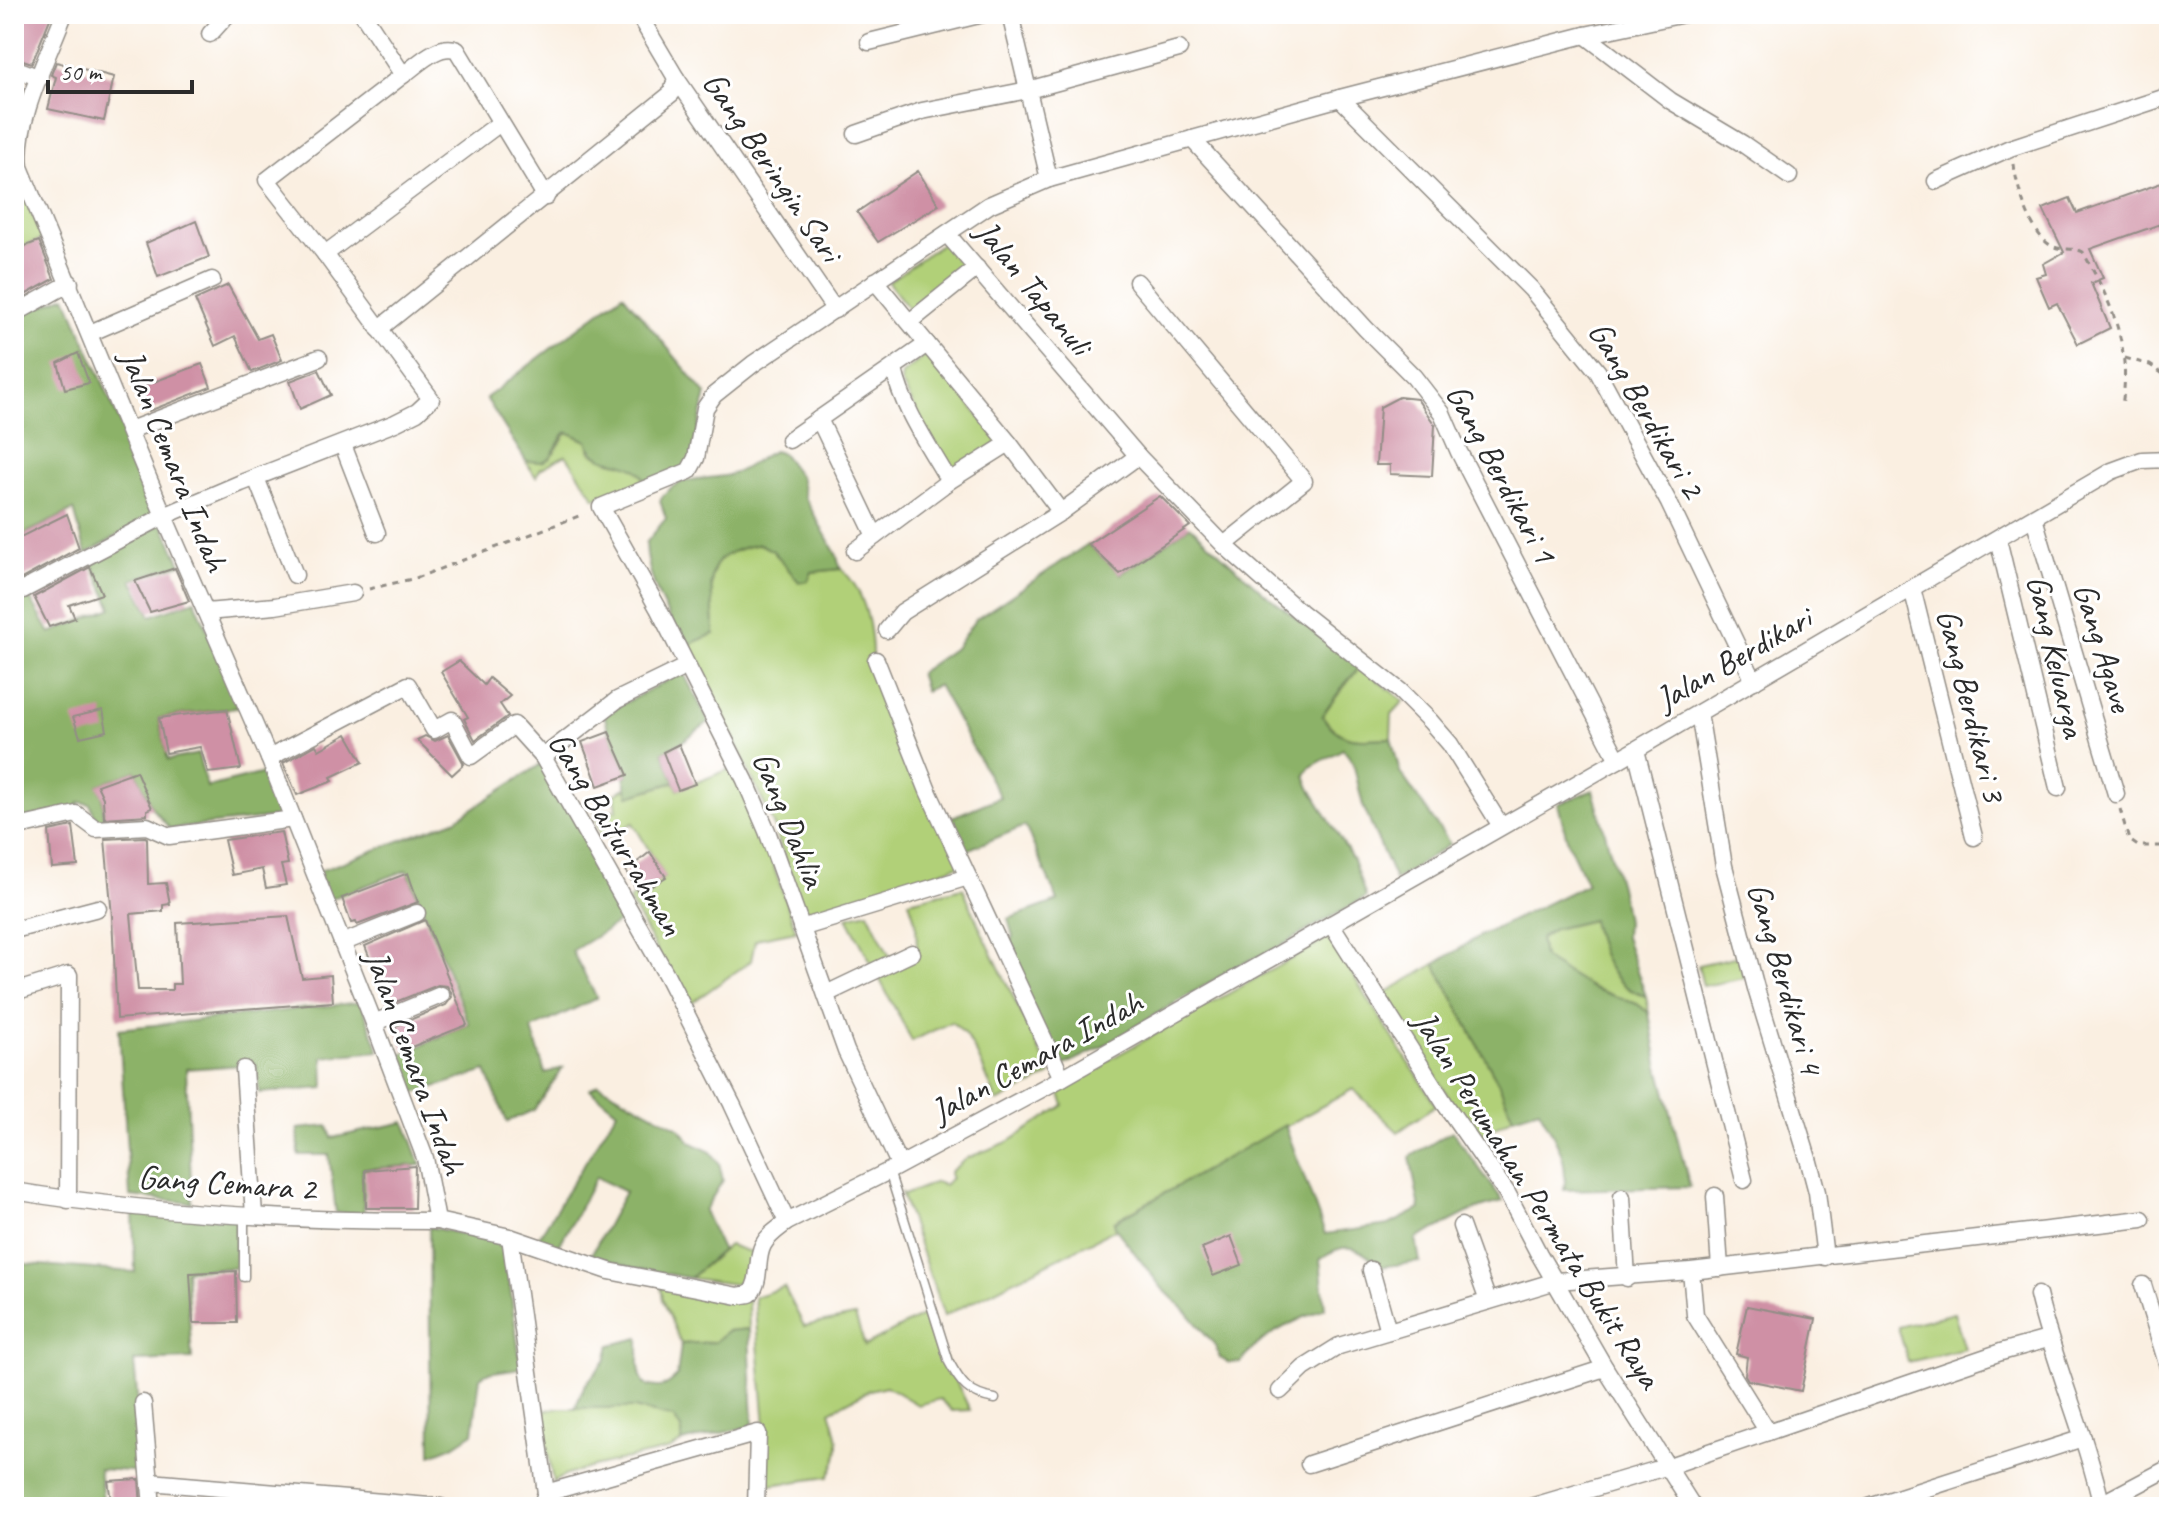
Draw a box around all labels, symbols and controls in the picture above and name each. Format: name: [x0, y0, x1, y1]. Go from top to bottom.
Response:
scale bar: [48, 44, 192, 94]
text: 50 m: [60, 57, 103, 87]
street label: Gang Beringin Sari: [693, 63, 855, 273]
street label: Jalan Tapanuli: [965, 209, 1104, 367]
street label: Gang Berdikari 2: [1579, 313, 1716, 508]
street label: Jalan Cemara Indah: [110, 341, 239, 579]
street label: Gang Berdikari 1: [1436, 376, 1568, 572]
street label: Gang Keluarga: [2017, 571, 2097, 744]
street label: Gang Agave: [2064, 578, 2144, 718]
street label: Jalan Berdikari: [1646, 594, 1823, 721]
street label: Gang Berdikari 3: [1927, 604, 2017, 808]
street label: Gang Baiturrahman: [539, 724, 695, 944]
street label: Gang Dahlia: [743, 745, 837, 895]
street label: Gang Berdikari 4: [1738, 878, 1834, 1082]
street label: Jalan Cemara Indah: [354, 942, 477, 1182]
street label: Jalan Cemara Indah: [921, 980, 1151, 1133]
street label: Jalan Perumahan Permata Bukit Raya: [1402, 1001, 1673, 1398]
street label: Gang Cemara 2: [137, 1155, 320, 1210]

